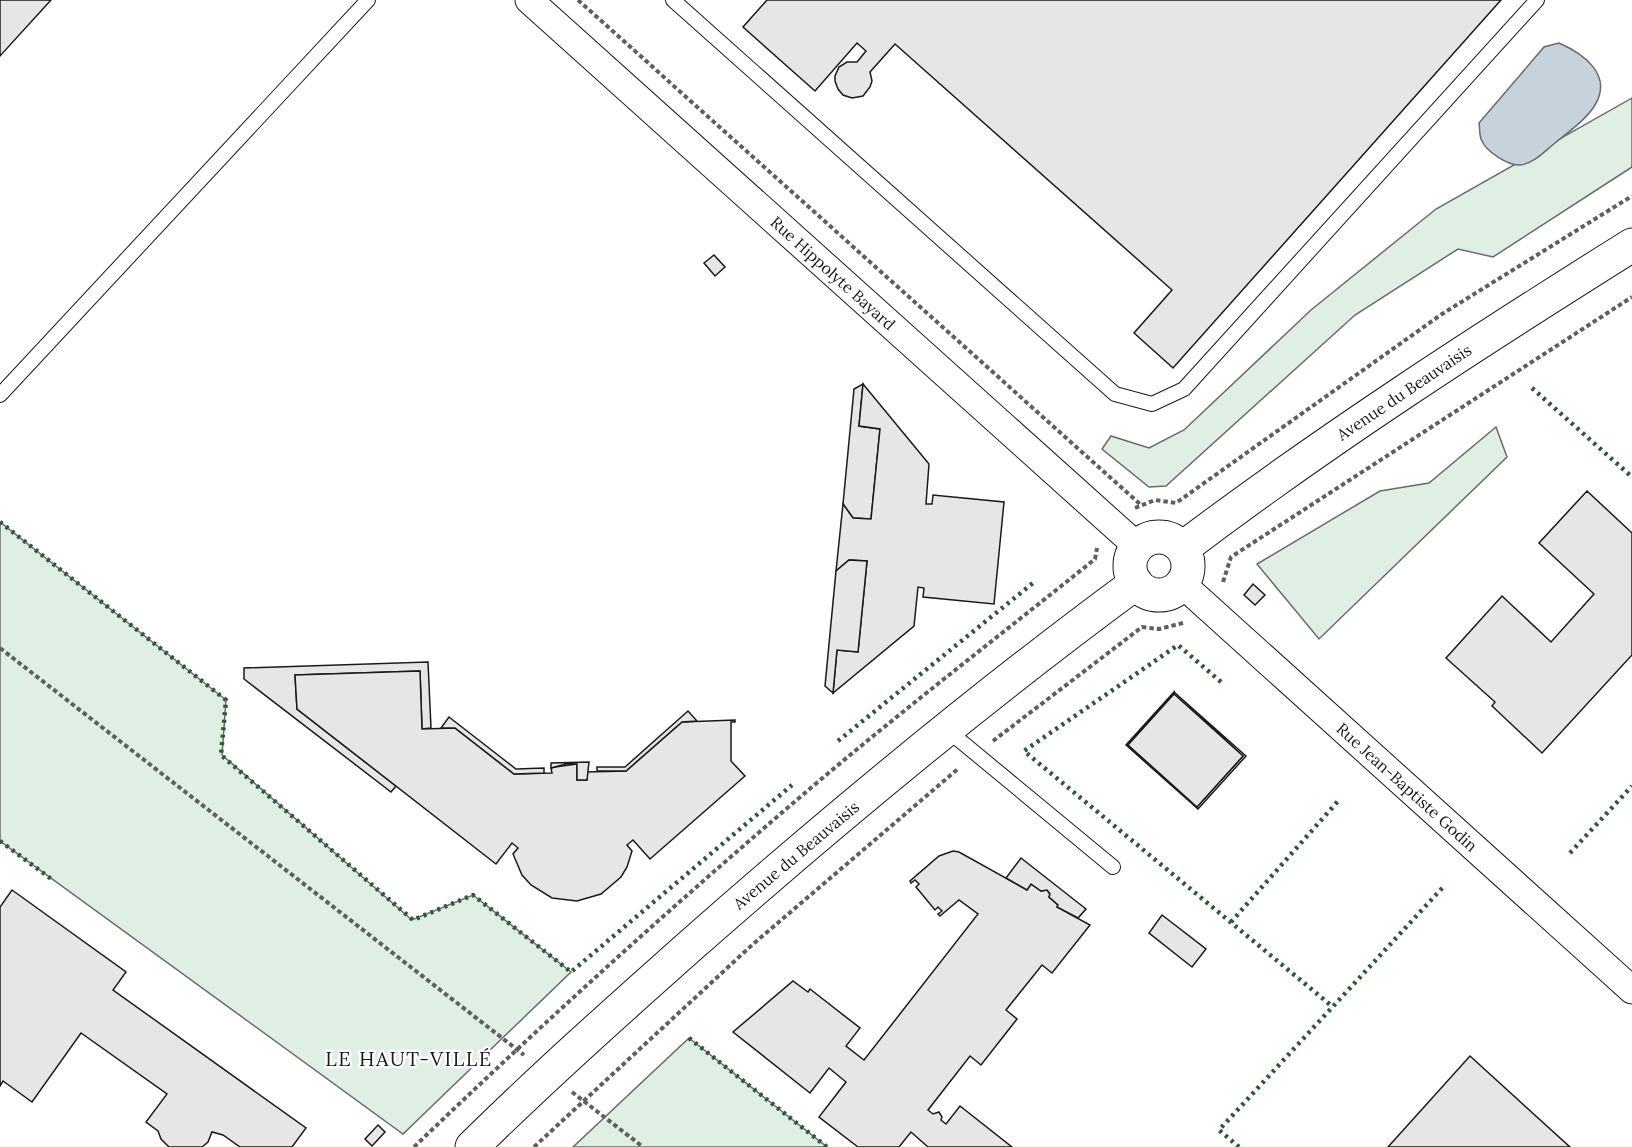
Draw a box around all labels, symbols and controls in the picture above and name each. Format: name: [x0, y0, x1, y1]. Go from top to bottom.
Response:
street label: Rue Hippolyte Bayard: [767, 212, 900, 335]
street label: Avenue du Beauvaisis: [1332, 340, 1475, 445]
street label: Rue Jean-Baptiste Godin: [1332, 718, 1482, 856]
street label: Avenue du Beauvaisis: [728, 797, 863, 914]
district label: LE HAUT-VILLÉ: [325, 1046, 493, 1071]

